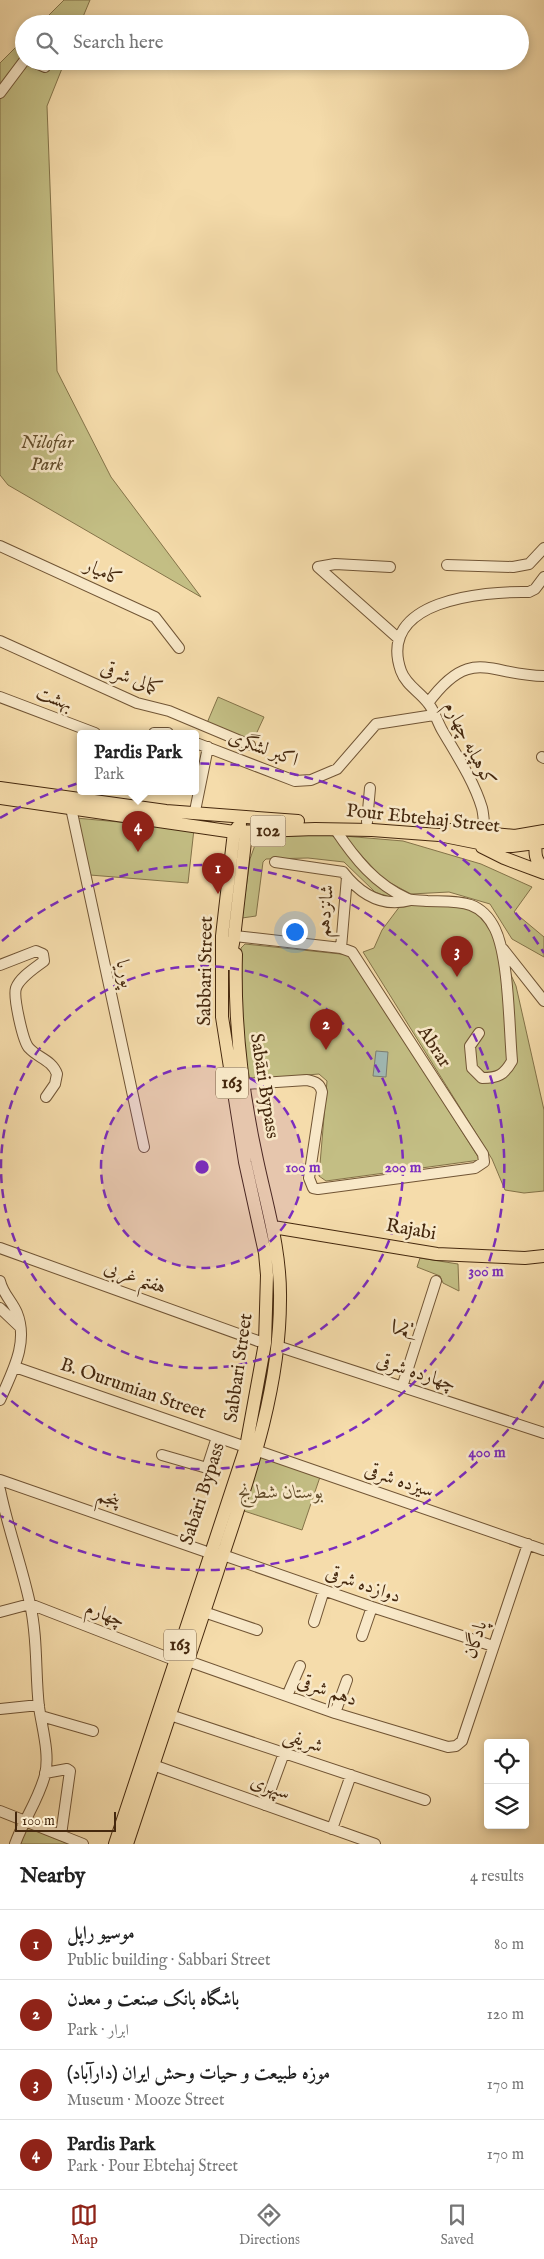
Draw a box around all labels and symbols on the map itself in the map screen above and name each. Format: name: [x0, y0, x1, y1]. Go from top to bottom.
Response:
park label: Nilofar Park: [21, 431, 75, 477]
street label: کامیار: [79, 553, 126, 592]
street label: کمالی شرقی: [97, 656, 165, 702]
street label: بهشت: [32, 681, 76, 717]
street label: کوهپایه چهارم: [435, 698, 501, 792]
street label: اکبر لشگری: [225, 724, 301, 773]
street label: Pour Ebtehaj Street: [345, 799, 502, 839]
pin: 4: [122, 811, 154, 852]
road number: 102: [250, 816, 286, 846]
pin: 1: [202, 853, 234, 894]
street label: شانزدهم: [312, 884, 345, 939]
street label: Sabbari Street: [193, 915, 219, 1026]
your location: [282, 919, 308, 945]
pin: 3: [441, 936, 473, 977]
street label: پوریا: [109, 958, 139, 992]
pin: 2: [310, 1009, 342, 1050]
street label: Abrar: [411, 1021, 456, 1072]
street label: Sabāri Bypass: [244, 1032, 284, 1140]
road number: 163: [216, 1068, 248, 1098]
centre of rings: [193, 1158, 211, 1176]
text: 100 m: [285, 1158, 321, 1177]
text: 200 m: [385, 1158, 422, 1177]
street label: Rajabi: [384, 1214, 438, 1246]
street label: هفتم غربی: [99, 1256, 169, 1306]
text: 300 m: [468, 1262, 504, 1281]
street label: Sabbari Street: [219, 1311, 259, 1424]
street label: یکم: [388, 1316, 420, 1342]
street label: چهارده شرقی: [373, 1349, 459, 1397]
street label: B. Ourumian Street: [57, 1353, 210, 1425]
street label: Sabāri Bypass: [175, 1440, 231, 1548]
text: 400 m: [469, 1443, 506, 1462]
street label: سیزده شرقی: [361, 1458, 437, 1504]
park label: بوستان شطرنج: [239, 1481, 324, 1508]
street label: پنجم: [92, 1484, 125, 1519]
street label: دوازده شرقی: [322, 1561, 404, 1609]
street label: چهارم: [81, 1597, 128, 1636]
street label: پادگان: [458, 1616, 494, 1662]
road number: 163: [164, 1630, 196, 1660]
street label: دهم شرقی: [292, 1670, 360, 1717]
street label: شریفی: [280, 1723, 326, 1759]
street label: سپهری: [247, 1770, 293, 1806]
scale bar: [15, 1809, 116, 1832]

